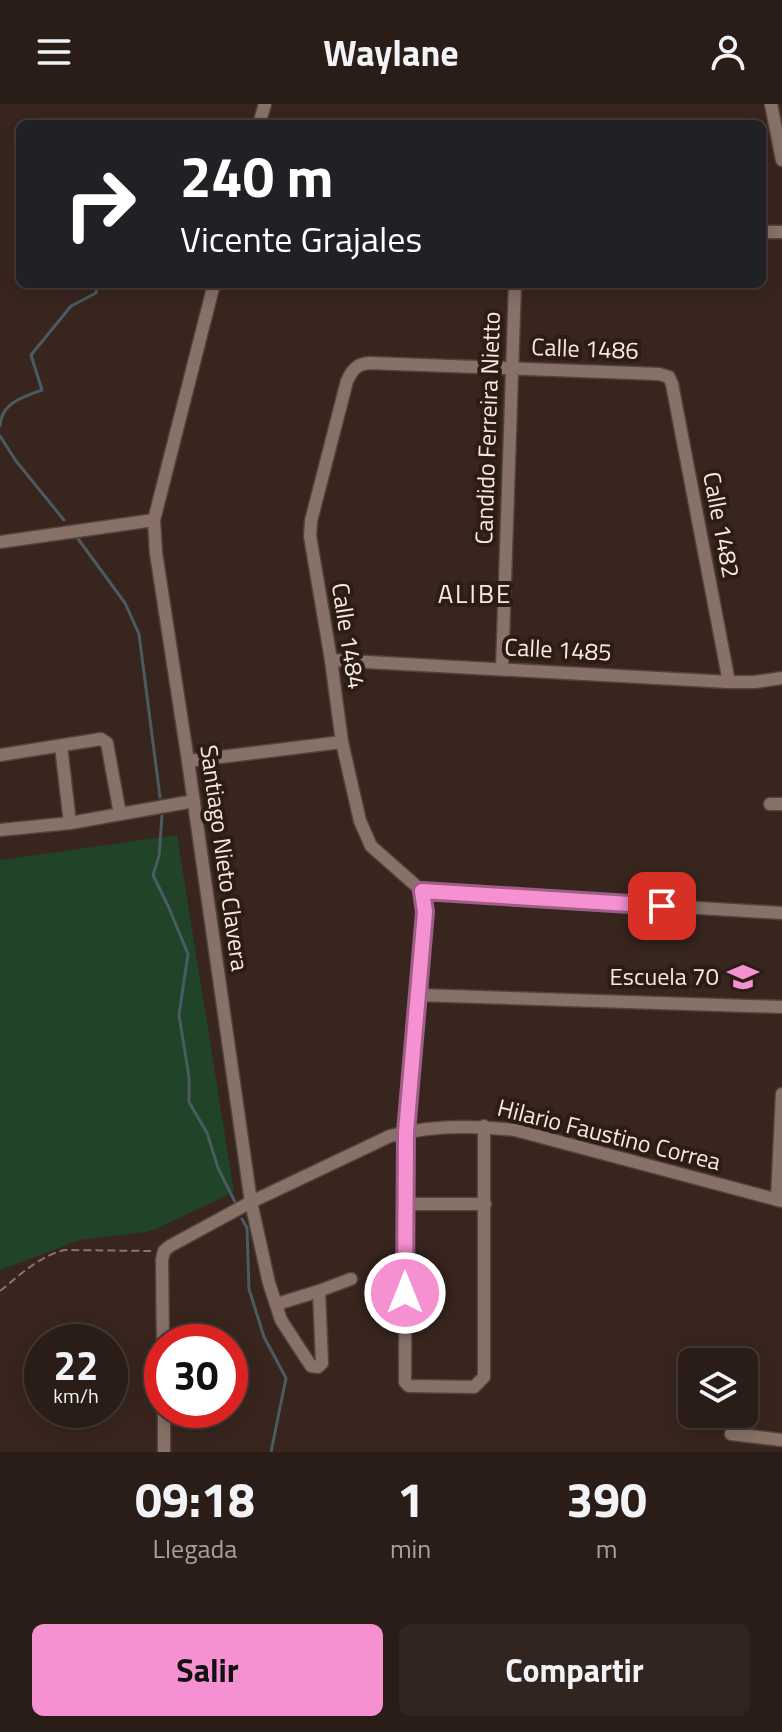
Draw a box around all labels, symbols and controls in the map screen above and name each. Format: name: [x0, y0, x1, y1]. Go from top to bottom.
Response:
text: Waylane: [323, 25, 459, 80]
icon: menu: [32, 30, 76, 74]
icon: person: [706, 30, 750, 74]
text: 240 m: [180, 134, 333, 219]
icon: right: [48, 152, 152, 256]
text: Vicente Grajales: [180, 211, 422, 266]
street label: Candido Ferreira Nietto: [465, 311, 509, 545]
street label: Calle 1486: [531, 328, 639, 368]
street label: Calle 1482: [694, 469, 750, 581]
district label: ALIBE: [438, 574, 512, 613]
street label: Calle 1484: [323, 580, 375, 692]
street label: Calle 1485: [504, 628, 613, 670]
street label: Santiago Nieto Clavera: [191, 742, 259, 973]
pin: [628, 872, 696, 940]
icon: arrive: [640, 884, 684, 928]
place label: Escuela 70: [610, 958, 719, 994]
school or university icon: Escuela 70: [726, 960, 760, 994]
street label: Hilario Faustino Correa: [494, 1089, 725, 1179]
position arrow: [363, 1251, 447, 1335]
speed limit sign: 30: [144, 1324, 248, 1428]
text: 22: [54, 1335, 98, 1396]
map controls: [678, 1348, 758, 1428]
button: layers: [678, 1348, 758, 1428]
text: km/h: [53, 1380, 99, 1411]
text: 09:18: [135, 1463, 255, 1536]
text: 1: [397, 1463, 424, 1536]
text: 390: [566, 1463, 647, 1536]
text: Llegada: [153, 1529, 237, 1568]
text: min: [390, 1529, 431, 1568]
text: m: [596, 1529, 618, 1568]
button: Salir: [32, 1624, 383, 1716]
button: Compartir: [399, 1624, 750, 1716]

